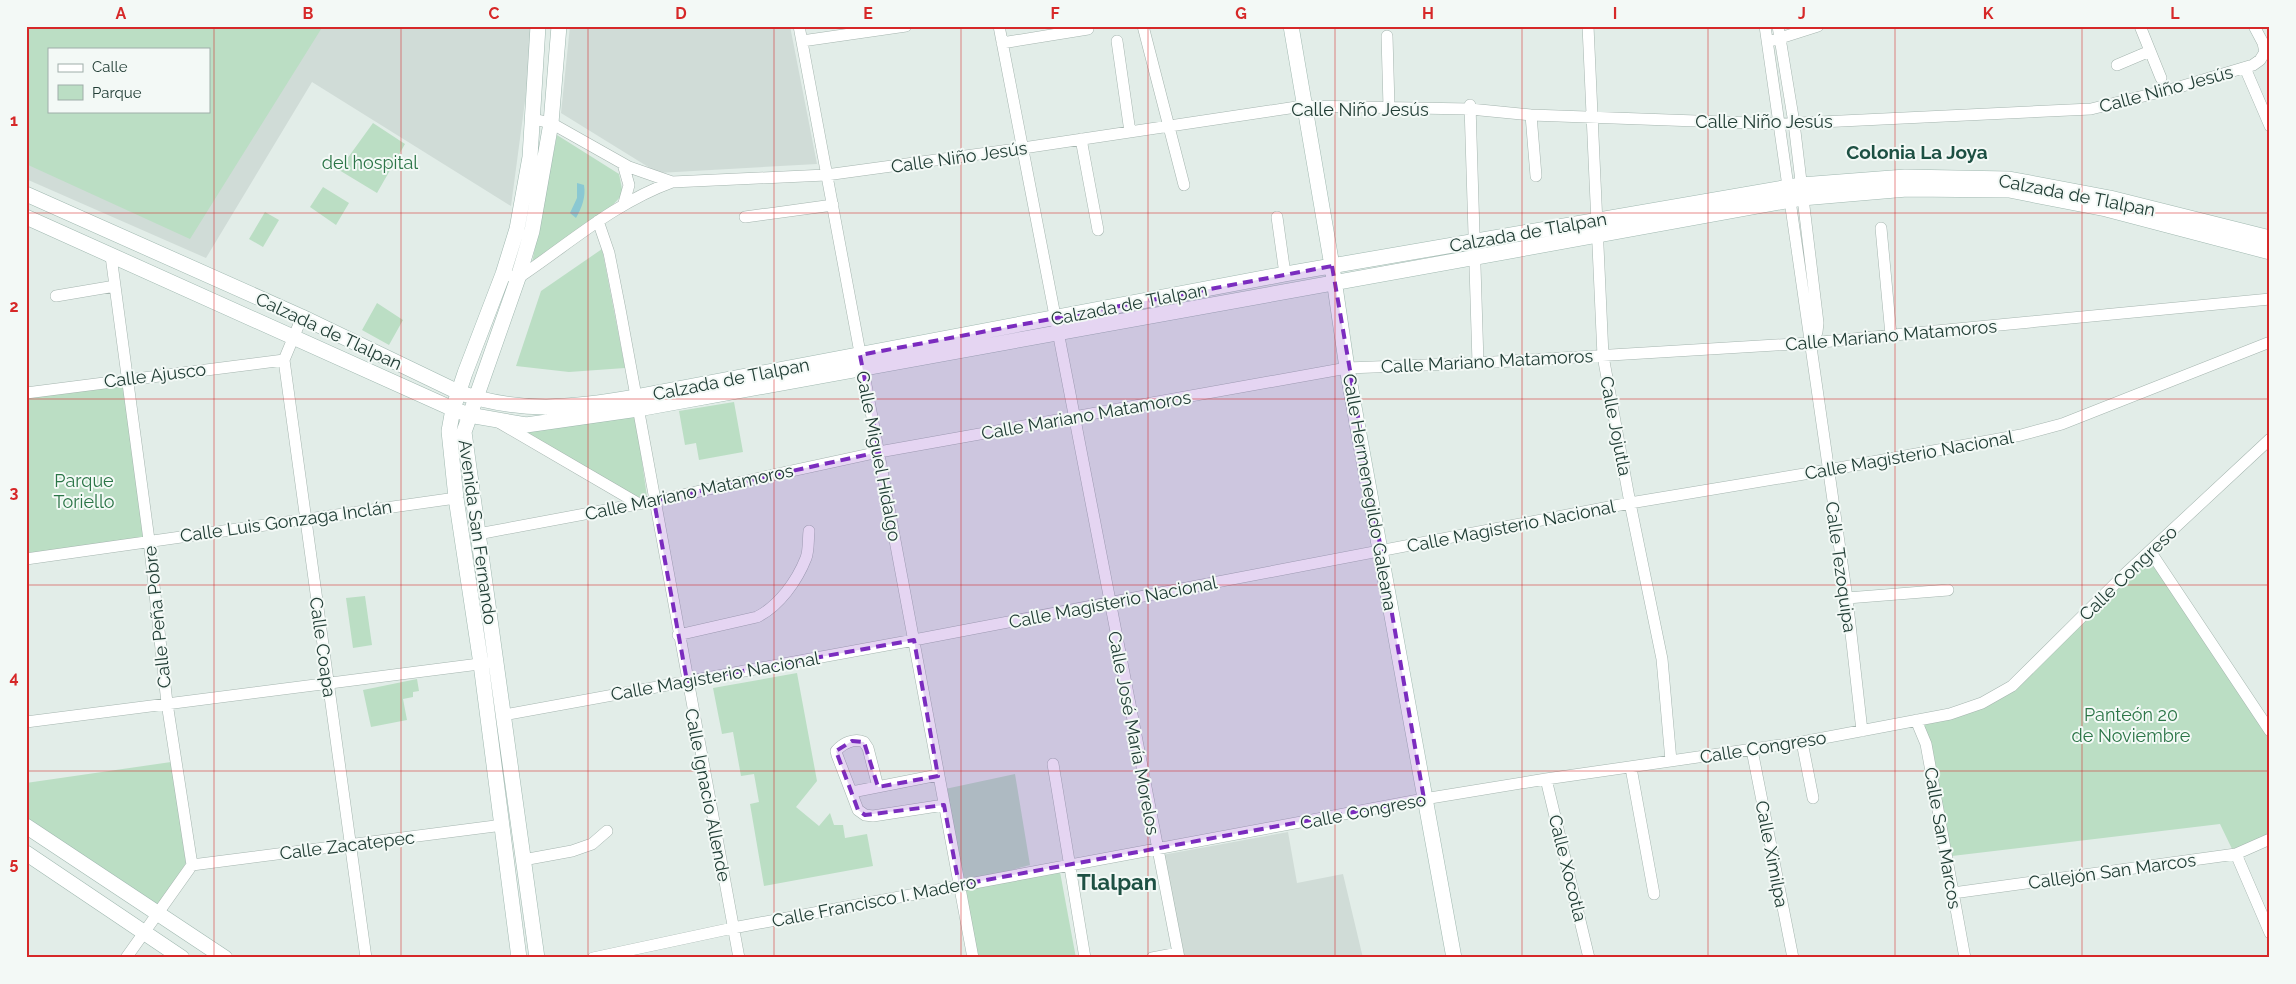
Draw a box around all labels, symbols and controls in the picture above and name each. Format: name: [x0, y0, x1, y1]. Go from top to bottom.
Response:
text: A: [116, 4, 127, 23]
text: B: [303, 4, 314, 23]
text: C: [489, 4, 500, 23]
text: D: [675, 4, 687, 23]
text: E: [863, 4, 873, 23]
text: F: [1050, 4, 1060, 23]
text: G: [1235, 4, 1247, 23]
text: H: [1422, 4, 1434, 23]
text: I: [1613, 4, 1617, 23]
text: J: [1798, 4, 1806, 23]
text: K: [1983, 4, 1994, 23]
text: L: [2170, 4, 2180, 23]
legend: [48, 48, 210, 112]
text: Calle: [92, 58, 128, 76]
street label: Calle Niño Jesús: [2097, 61, 2235, 117]
text: Parque: [92, 84, 142, 102]
street label: Calle Niño Jesús: [1291, 99, 1429, 120]
text: 1: [10, 111, 18, 130]
street label: Calle Niño Jesús: [1695, 111, 1833, 132]
street label: Calle Niño Jesús: [890, 137, 1029, 177]
district label: Colonia La Joya: [1846, 141, 1988, 163]
park label: del hospital: [322, 152, 418, 173]
street label: Calzada de Tlalpan: [1997, 170, 2157, 220]
street label: Calzada de Tlalpan: [1448, 208, 1608, 256]
street label: Calzada de Tlalpan: [1049, 279, 1209, 329]
street label: Calzada de Tlalpan: [252, 288, 406, 374]
text: 2: [9, 297, 19, 316]
street label: Calle Mariano Matamoros: [1784, 315, 1998, 355]
street label: Calle Mariano Matamoros: [1380, 345, 1594, 377]
street label: Calzada de Tlalpan: [651, 354, 811, 404]
street label: Calle Ajusco: [103, 358, 208, 392]
street label: Calle Miguel Hidalgo: [852, 369, 906, 543]
street label: Calle Hermenegildo Galeana: [1339, 372, 1401, 612]
street label: Calle Jojutla: [1596, 374, 1636, 478]
street label: Calle Mariano Matamoros: [980, 386, 1193, 444]
street label: Calle Magisterio Nacional: [1803, 426, 2015, 484]
street label: Avenida San Fernando: [455, 438, 501, 626]
street label: Calle Mariano Matamoros: [583, 460, 795, 524]
park label: Parque Toriello: [54, 470, 115, 512]
text: 3: [10, 483, 19, 502]
street label: Calle Magisterio Nacional: [1405, 495, 1617, 557]
street label: Calle Luis Gonzaga Inclán: [179, 496, 393, 546]
street label: Calle Tezoquipa: [1821, 500, 1861, 634]
street label: Calle Congreso: [2075, 521, 2181, 625]
street label: Calle Peña Pobre: [139, 544, 175, 689]
street label: Calle Magisterio Nacional: [1007, 571, 1219, 633]
street label: Calle Coapa: [306, 596, 340, 698]
street label: Calle José María Morelos: [1104, 629, 1164, 837]
street label: Calle Magisterio Nacional: [609, 647, 821, 705]
text: 4: [9, 668, 19, 687]
park label: Panteón 20 de Noviembre: [2072, 704, 2191, 746]
street label: Calle Ignacio Allende: [681, 707, 735, 884]
street label: Calle Congreso: [1698, 727, 1828, 767]
street label: Calle San Marcos: [1920, 765, 1966, 911]
street label: Calle Congreso: [1298, 788, 1428, 833]
street label: Calle Ximilpa: [1751, 799, 1793, 909]
street label: Calle Xocotla: [1545, 812, 1591, 924]
street label: Calle Zacatepec: [278, 826, 416, 864]
street label: Callejón San Marcos: [2027, 849, 2197, 893]
text: 5: [10, 854, 19, 873]
district label: Tlalpan: [1077, 869, 1157, 895]
street label: Calle Francisco I. Madero: [770, 871, 978, 931]

